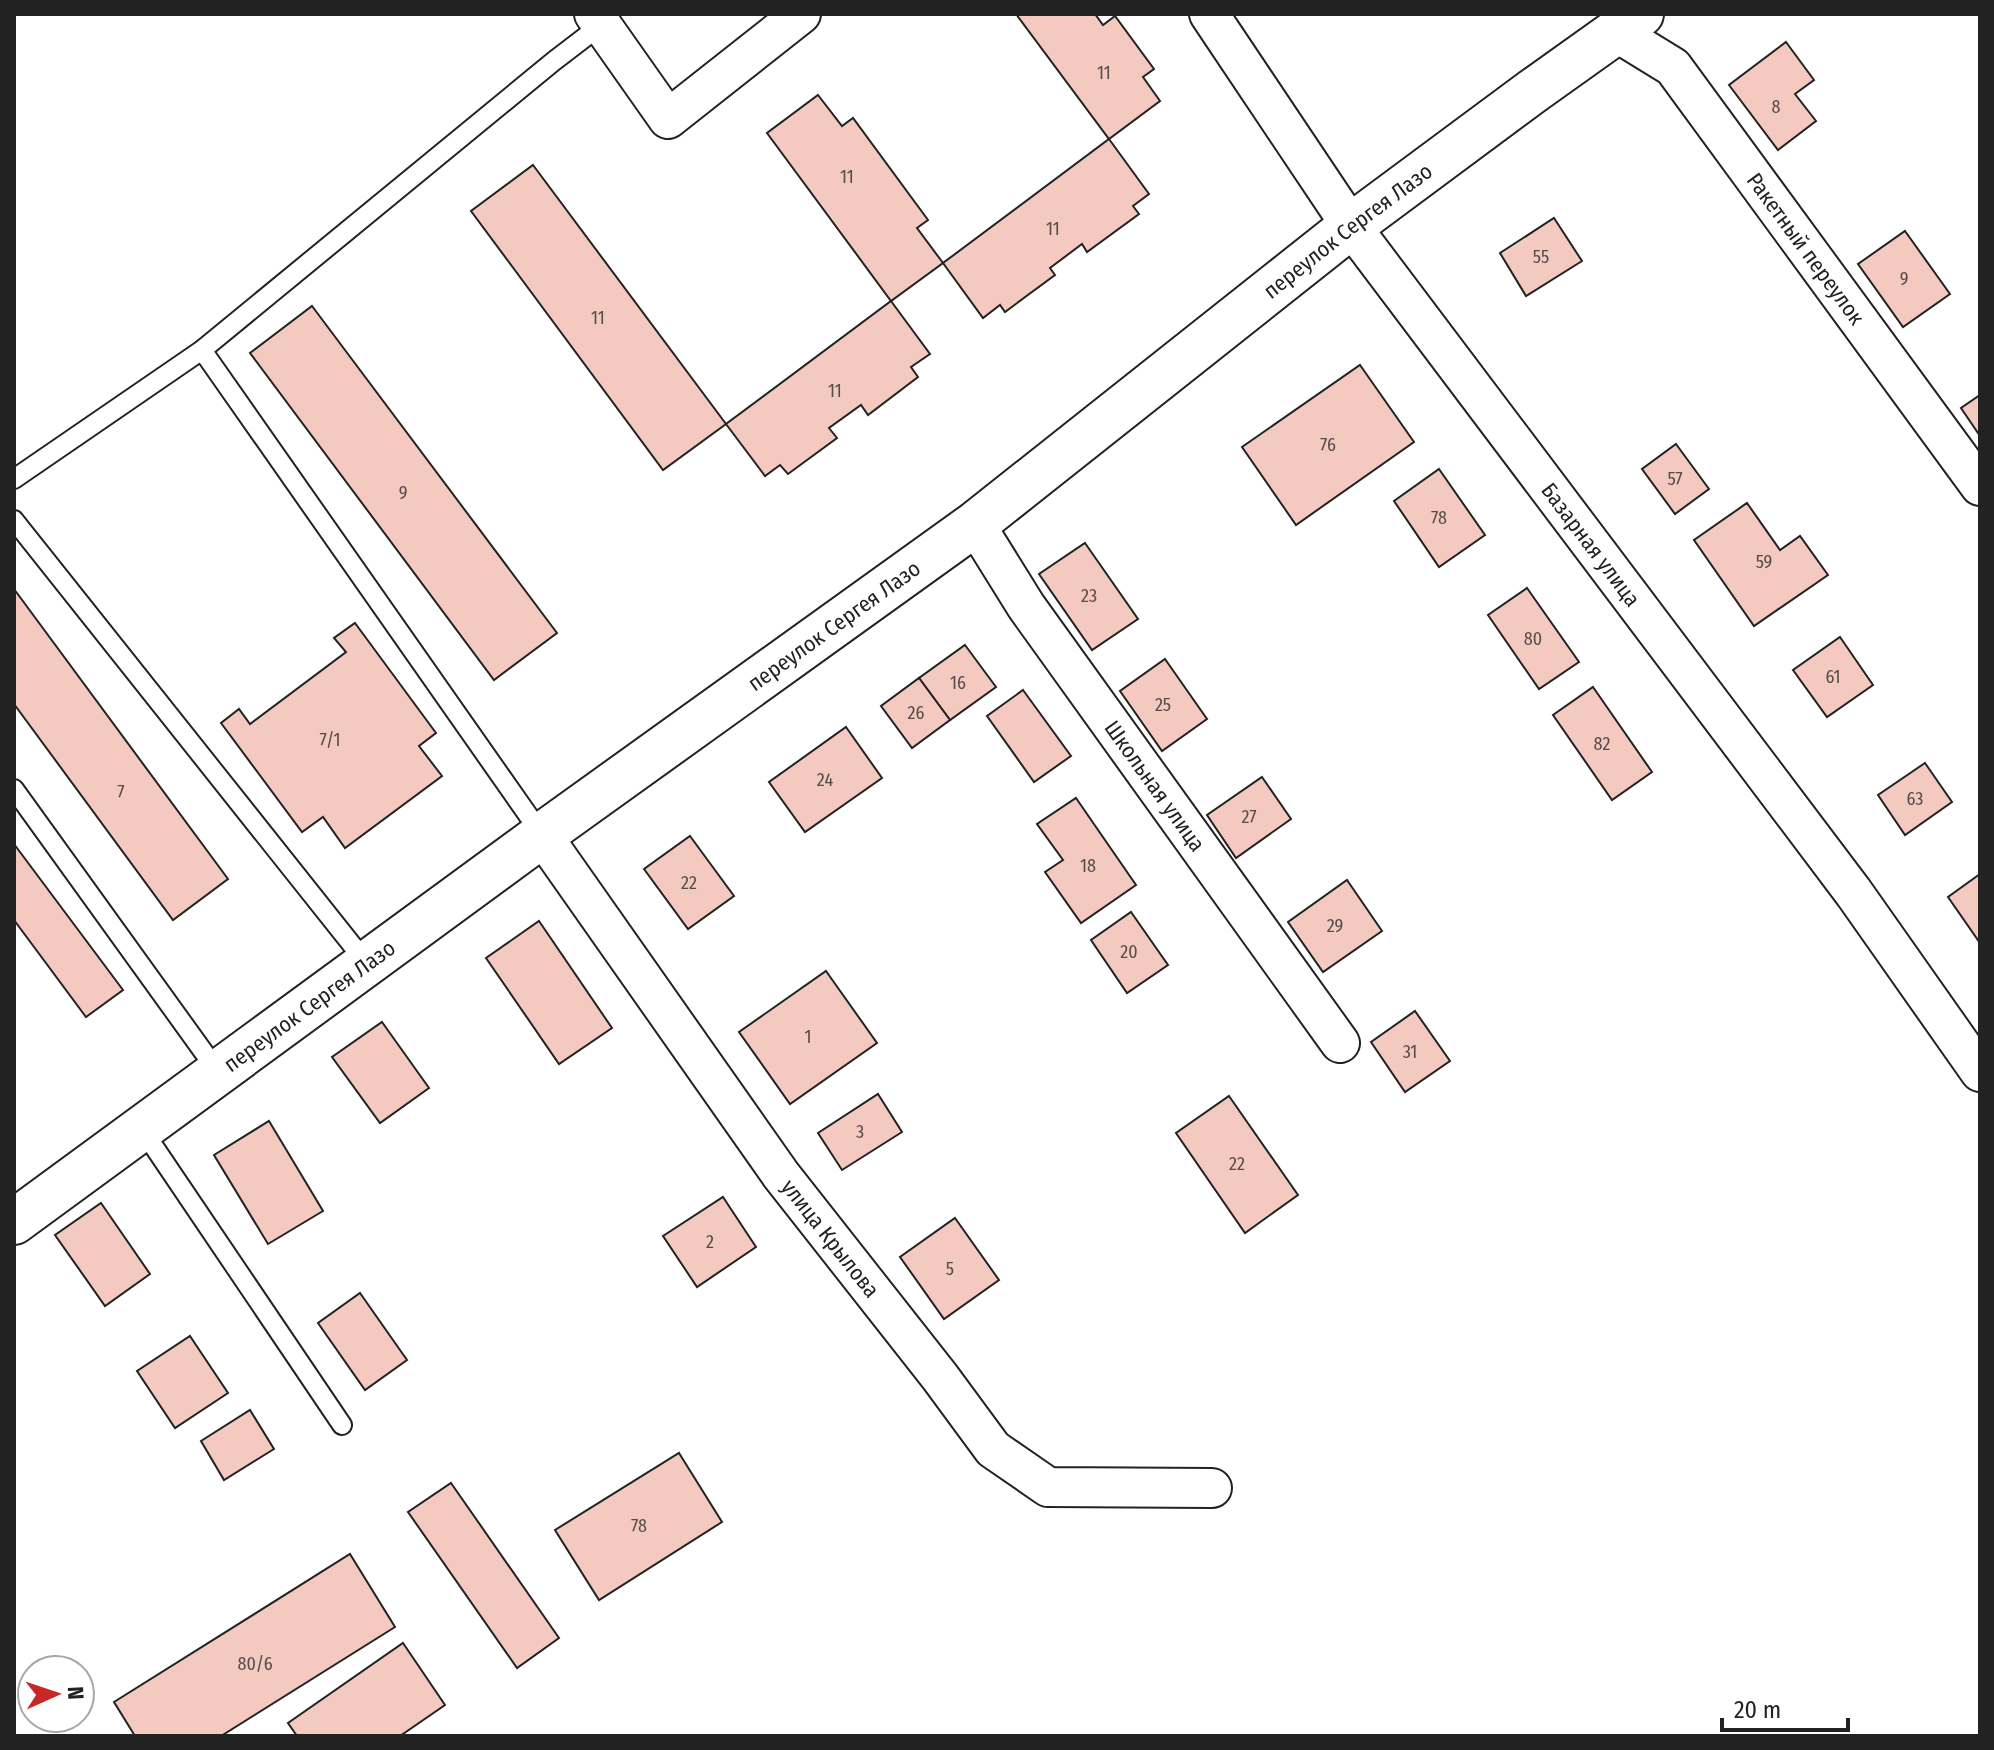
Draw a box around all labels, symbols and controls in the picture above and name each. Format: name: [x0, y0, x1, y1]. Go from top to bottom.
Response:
house number: 11: [1097, 62, 1111, 84]
house number: 8: [1772, 96, 1781, 118]
street label: переулок Сергея Лазо: [1258, 157, 1437, 304]
house number: 11: [840, 166, 854, 188]
street label: Ракетный переулок: [1741, 167, 1871, 330]
house number: 11: [1046, 218, 1060, 240]
house number: 55: [1533, 246, 1549, 268]
house number: 9: [1900, 268, 1908, 290]
house number: 11: [591, 307, 605, 329]
house number: 11: [828, 380, 842, 402]
house number: 76: [1320, 434, 1336, 456]
house number: 57: [1667, 468, 1683, 490]
street label: Базарная улица: [1536, 477, 1647, 612]
house number: 9: [399, 482, 407, 504]
house number: 78: [1431, 507, 1447, 529]
house number: 59: [1756, 551, 1772, 573]
street label: переулок Сергея Лазо: [742, 554, 925, 696]
house number: 23: [1081, 585, 1097, 607]
house number: 80: [1524, 628, 1542, 650]
house number: 61: [1825, 666, 1841, 688]
house number: 16: [950, 672, 966, 694]
house number: 25: [1155, 694, 1171, 716]
house number: 26: [908, 702, 925, 724]
street label: Школьная улица: [1099, 715, 1211, 857]
house number: 7/1: [320, 729, 340, 751]
house number: 82: [1594, 733, 1610, 755]
house number: 24: [817, 769, 833, 791]
house number: 7: [117, 781, 125, 803]
house number: 63: [1907, 788, 1923, 810]
house number: 27: [1241, 806, 1257, 828]
house number: 18: [1080, 855, 1096, 877]
house number: 22: [681, 872, 697, 894]
house number: 29: [1327, 915, 1343, 937]
street label: переулок Сергея Лазо: [218, 934, 400, 1077]
house number: 20: [1120, 941, 1138, 963]
house number: 1: [804, 1026, 812, 1048]
house number: 31: [1403, 1041, 1417, 1063]
house number: 3: [856, 1121, 864, 1143]
house number: 22: [1229, 1153, 1245, 1175]
street label: улица Крылова: [776, 1174, 886, 1303]
house number: 2: [706, 1231, 714, 1253]
house number: 5: [946, 1258, 954, 1280]
house number: 78: [631, 1515, 647, 1537]
house number: 80/6: [237, 1653, 273, 1675]
north arrow: [16, 1654, 96, 1734]
scale bar: [1722, 1682, 1848, 1732]
text: N: [62, 1686, 89, 1700]
text: 20 m: [1734, 1696, 1781, 1724]

